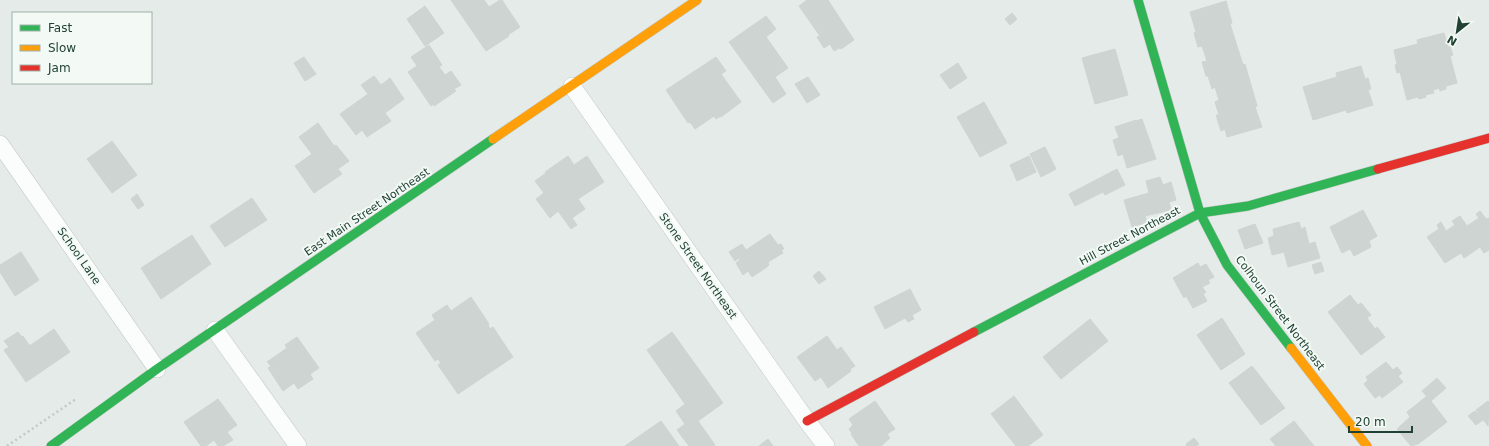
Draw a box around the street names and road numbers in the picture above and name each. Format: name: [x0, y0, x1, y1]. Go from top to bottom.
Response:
street label: East Main Street Northeast: [302, 165, 433, 259]
street label: Hill Street Northeast: [1077, 204, 1183, 268]
street label: Stone Street Northeast: [656, 210, 740, 322]
street label: School Lane: [55, 225, 104, 287]
street label: Colhoun Street Northeast: [1233, 253, 1328, 373]

